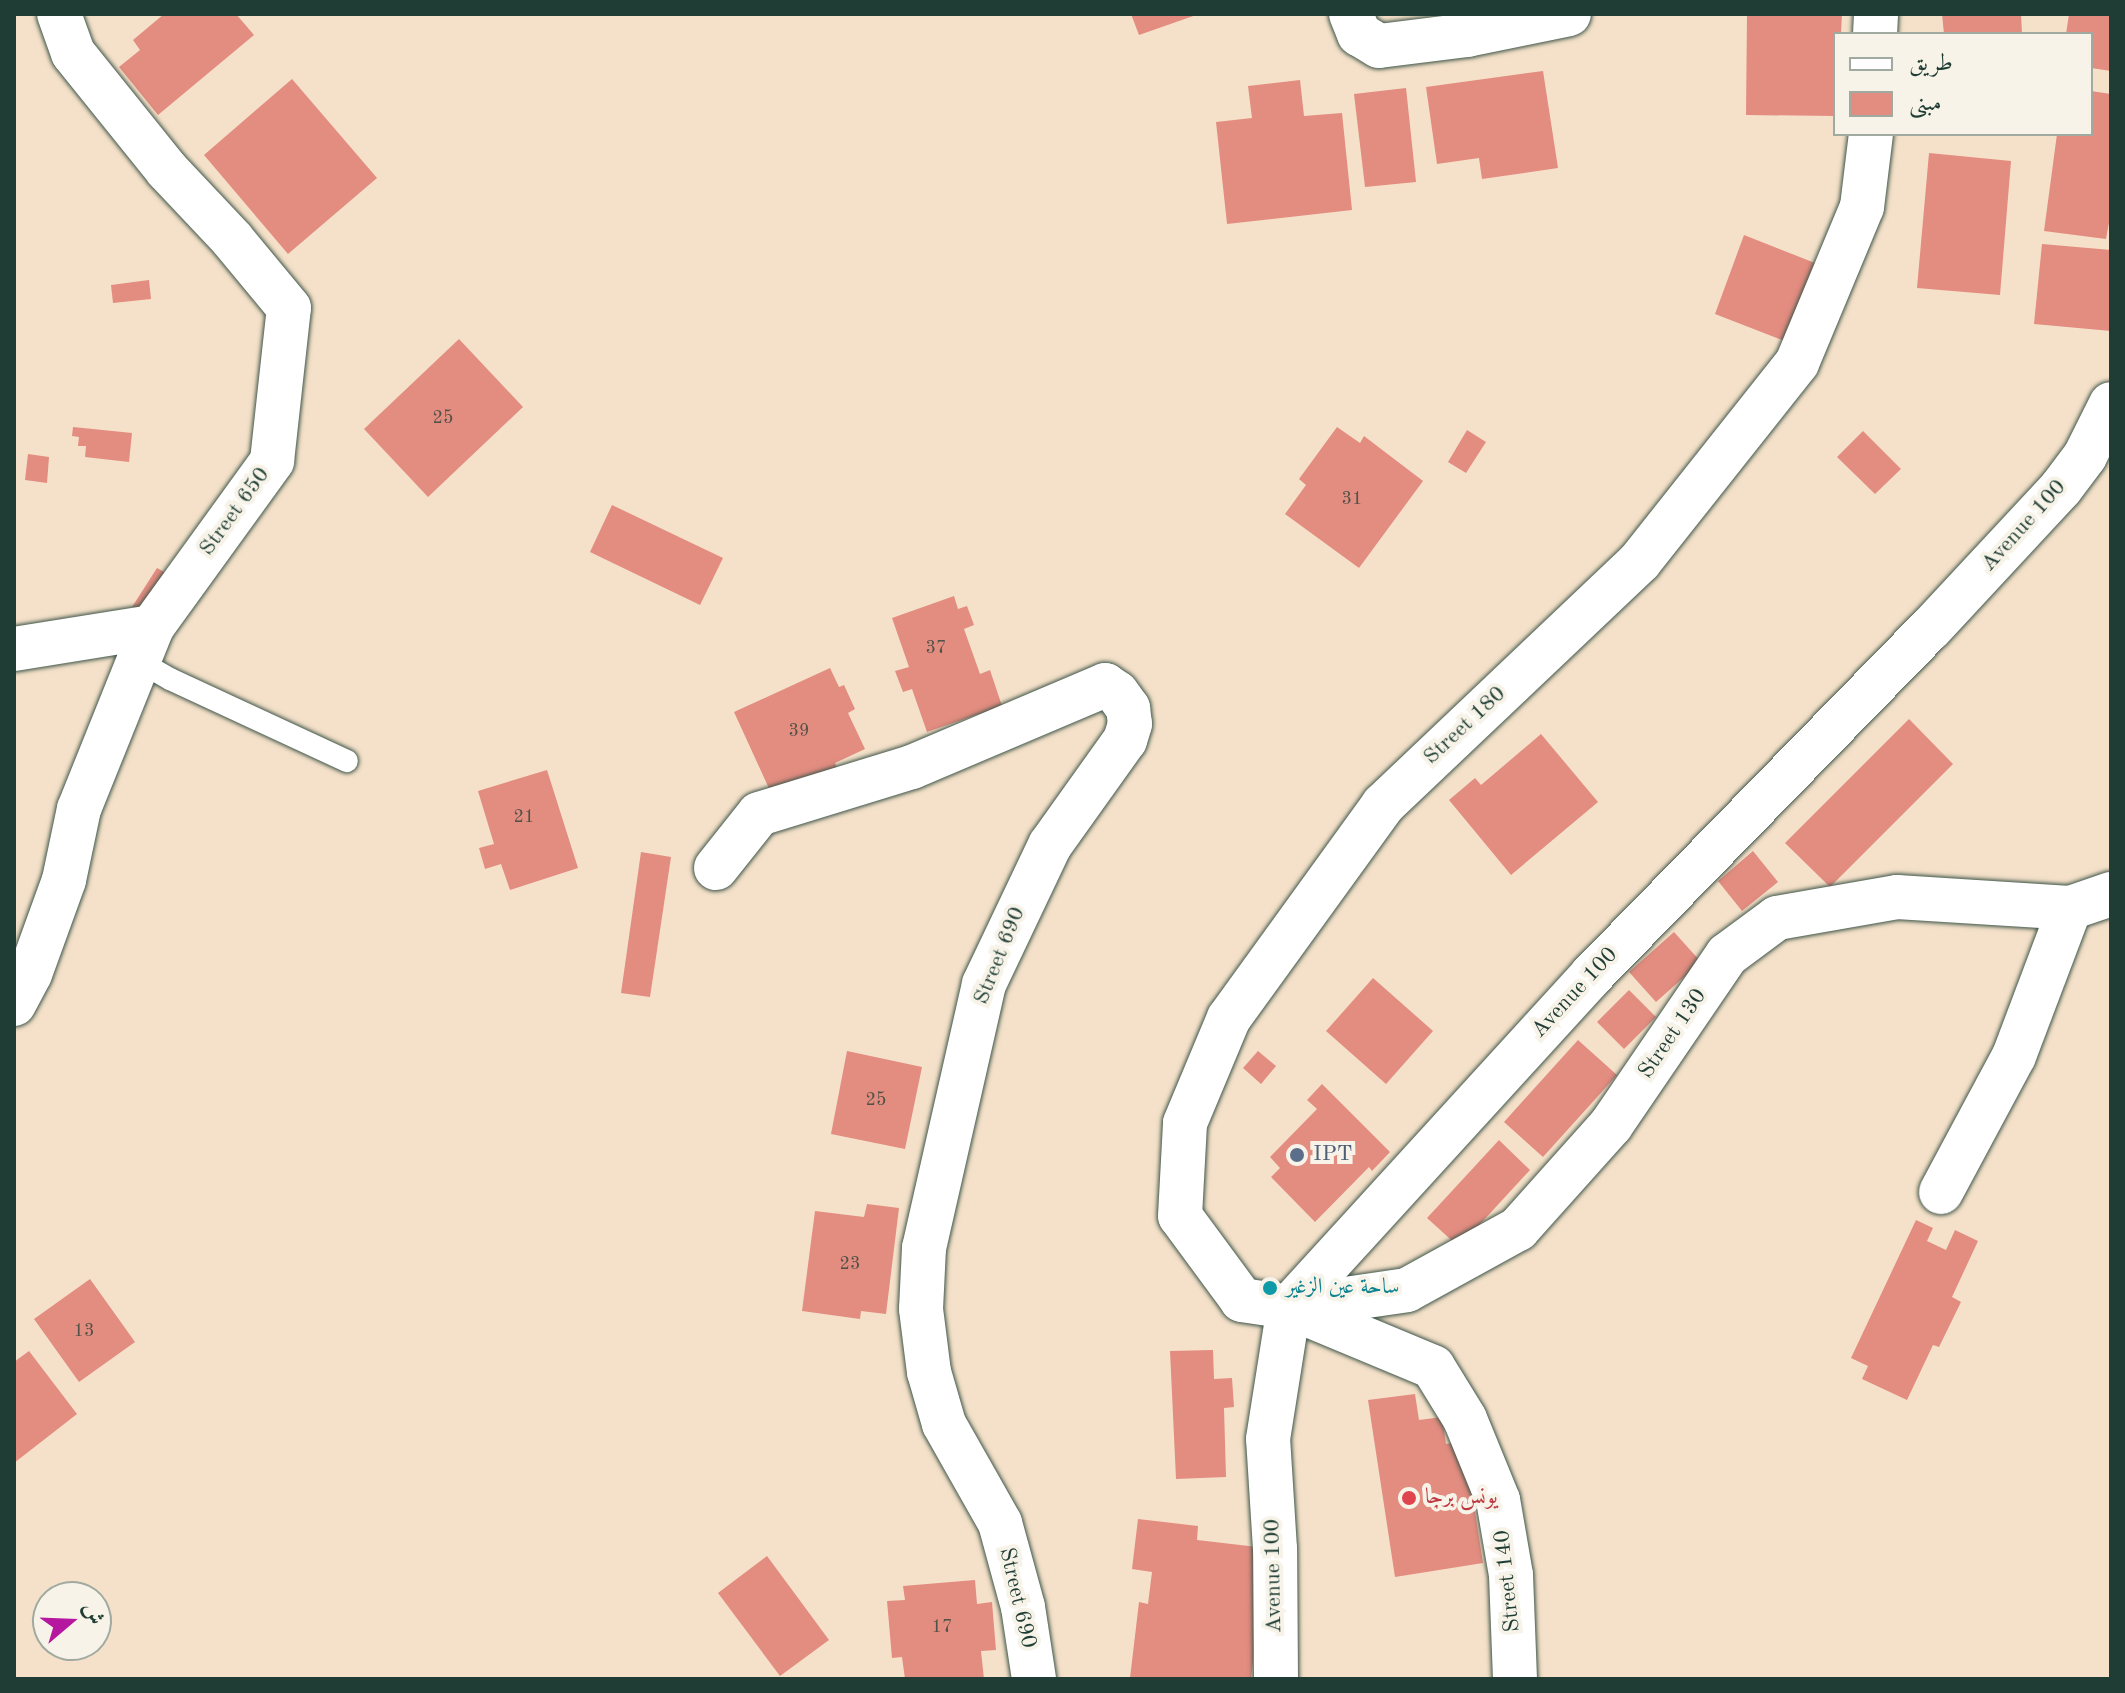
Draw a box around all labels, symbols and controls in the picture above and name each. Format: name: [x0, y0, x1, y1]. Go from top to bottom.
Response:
legend: [1833, 32, 2093, 136]
text: طريق: [1909, 52, 1953, 76]
text: مبنى: [1909, 92, 1942, 116]
house number: 25: [433, 407, 453, 429]
street label: Street 650: [194, 463, 276, 561]
street label: Avenue 100: [1976, 475, 2072, 577]
house number: 31: [1342, 488, 1362, 510]
house number: 37: [926, 637, 946, 659]
street label: Street 180: [1418, 681, 1512, 771]
house number: 39: [789, 720, 809, 742]
house number: 21: [514, 806, 534, 828]
street label: Street 690: [969, 903, 1031, 1009]
street label: Avenue 100: [1526, 942, 1624, 1044]
street label: Street 130: [1633, 984, 1713, 1084]
house number: 25: [866, 1089, 886, 1111]
place label: IPT: [1313, 1142, 1352, 1168]
marker: IPT: [1288, 1146, 1306, 1164]
house number: 23: [840, 1253, 860, 1275]
place label: ساحة عين الزغير: [1286, 1275, 1399, 1301]
marker: ساحة عين الزغير: [1261, 1279, 1279, 1297]
house number: 13: [74, 1320, 94, 1342]
place label: يونس برجا: [1425, 1485, 1498, 1511]
marker: يونس برجا: [1400, 1489, 1418, 1507]
street label: Avenue 100: [1260, 1519, 1288, 1633]
street label: Street 140: [1490, 1529, 1526, 1633]
street label: Street 690: [993, 1545, 1041, 1651]
north arrow: [32, 1581, 112, 1661]
text: ش: [79, 1600, 107, 1628]
house number: 17: [932, 1616, 952, 1638]

